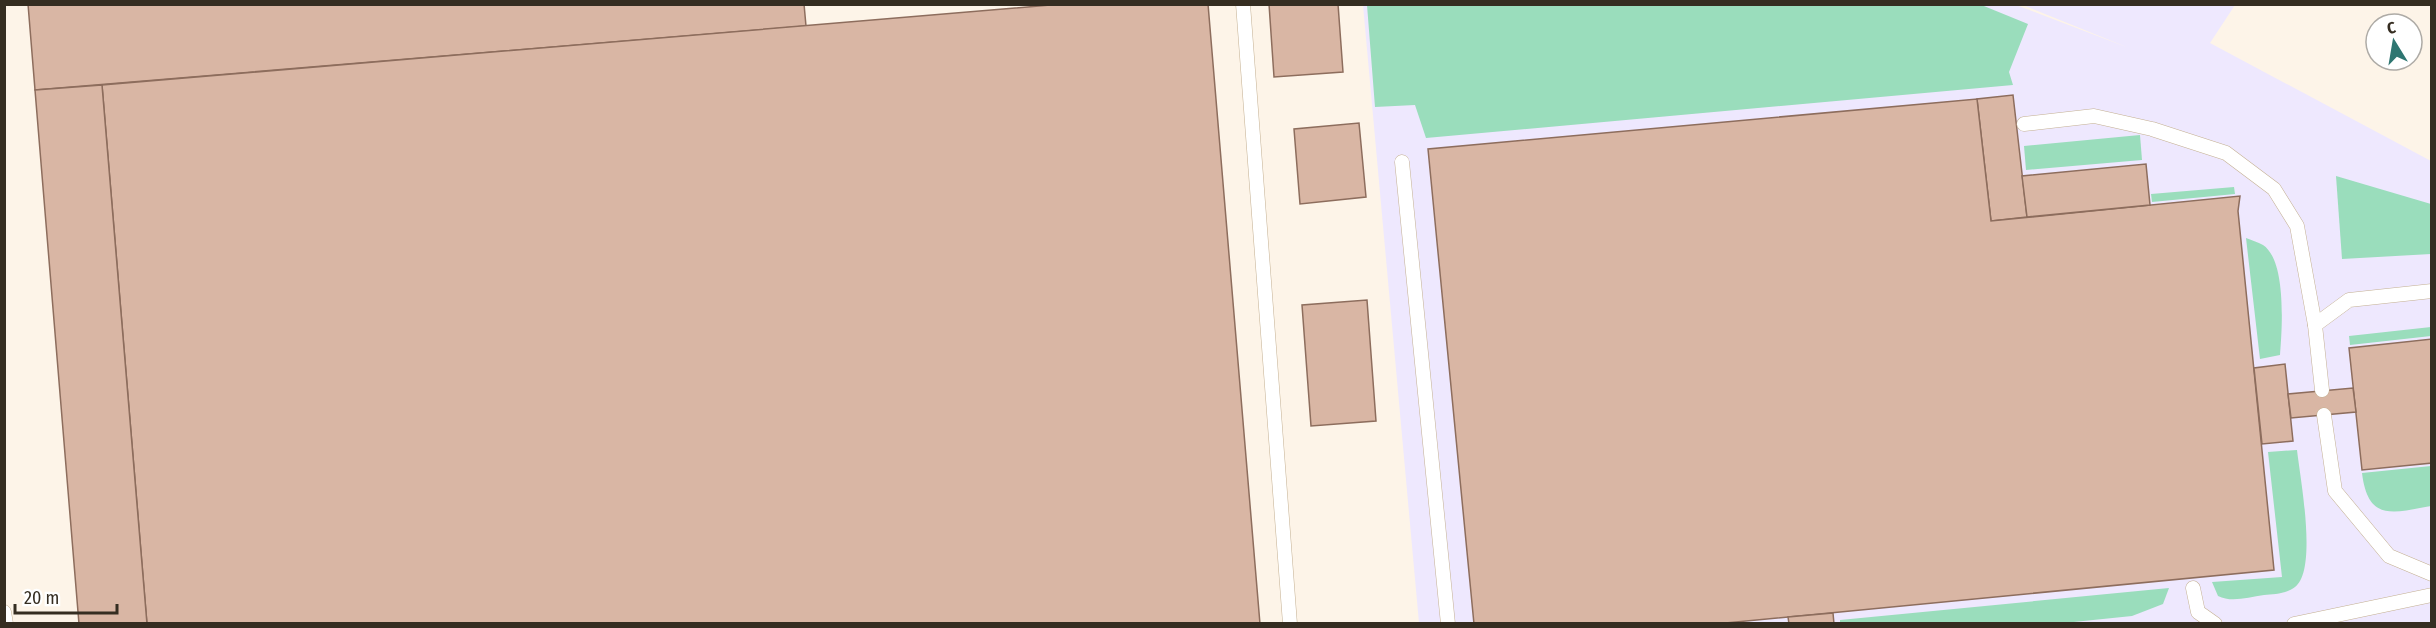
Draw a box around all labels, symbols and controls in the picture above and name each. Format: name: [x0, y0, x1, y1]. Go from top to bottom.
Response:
north arrow: [2364, 12, 2424, 72]
text: С: [2385, 18, 2398, 38]
scale bar: [15, 577, 117, 615]
text: 20 m: [24, 587, 59, 609]

